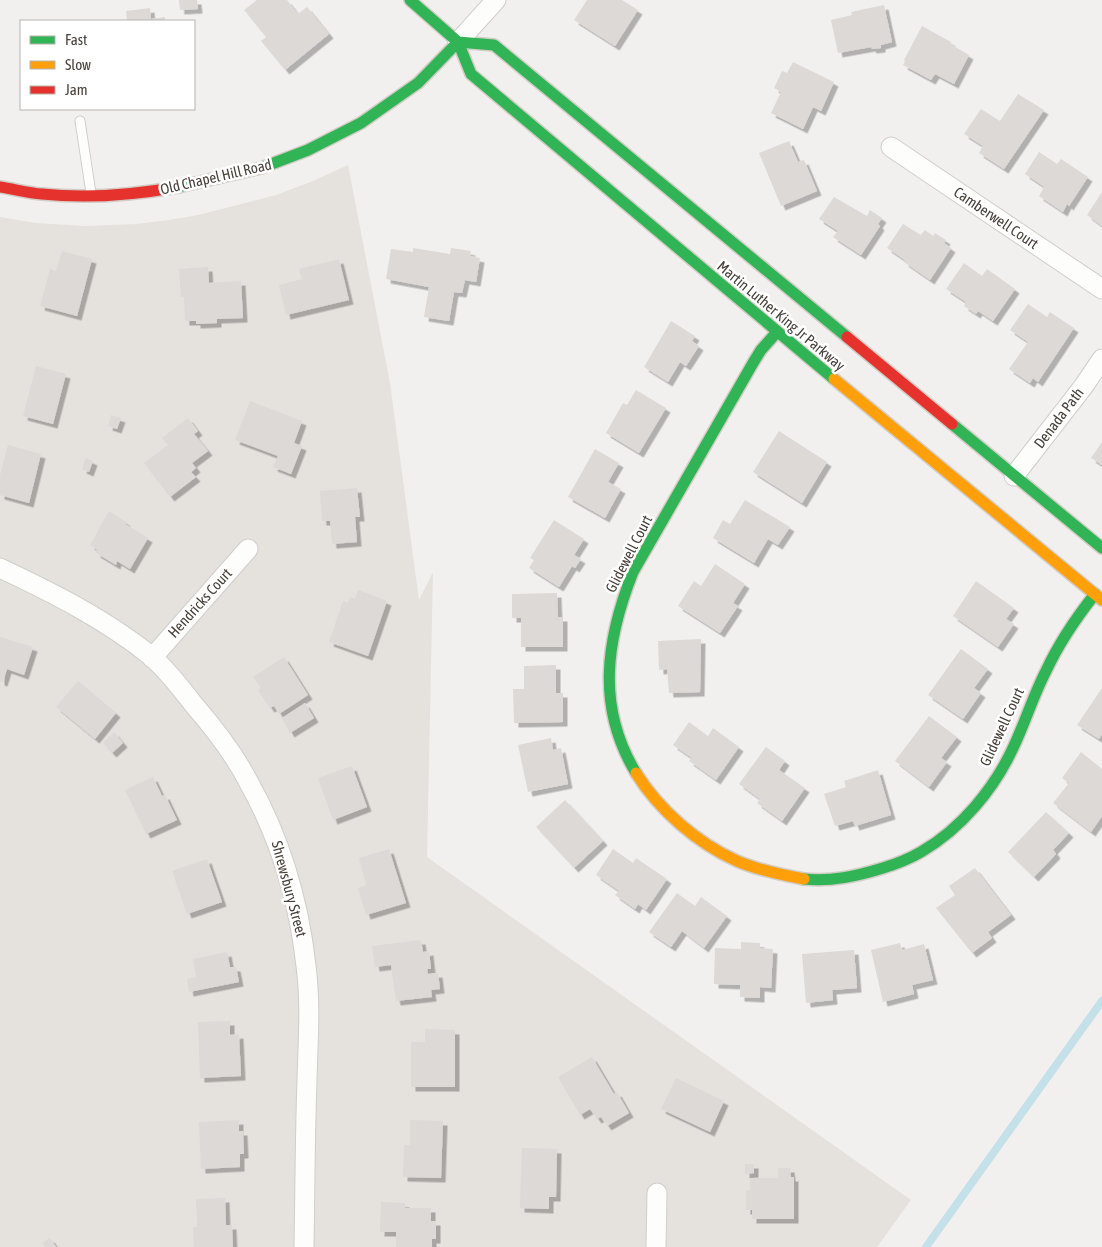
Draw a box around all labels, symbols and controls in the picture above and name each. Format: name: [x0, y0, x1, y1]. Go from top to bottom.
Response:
legend: [20, 20, 195, 110]
text: Fast: [65, 31, 87, 48]
text: Slow: [65, 56, 91, 73]
text: Jam: [65, 81, 88, 98]
street label: Old Chapel Hill Road: [159, 155, 273, 198]
street label: Camberwell Court: [951, 183, 1042, 252]
street label: Martin Luther King Jr Parkway: [714, 257, 849, 374]
street label: Denada Path: [1030, 384, 1087, 451]
street label: Glidewell Court: [602, 512, 655, 595]
street label: Hendricks Court: [164, 565, 235, 641]
street label: Glidewell Court: [976, 685, 1027, 769]
street label: Shrewsbury Street: [268, 839, 310, 939]

